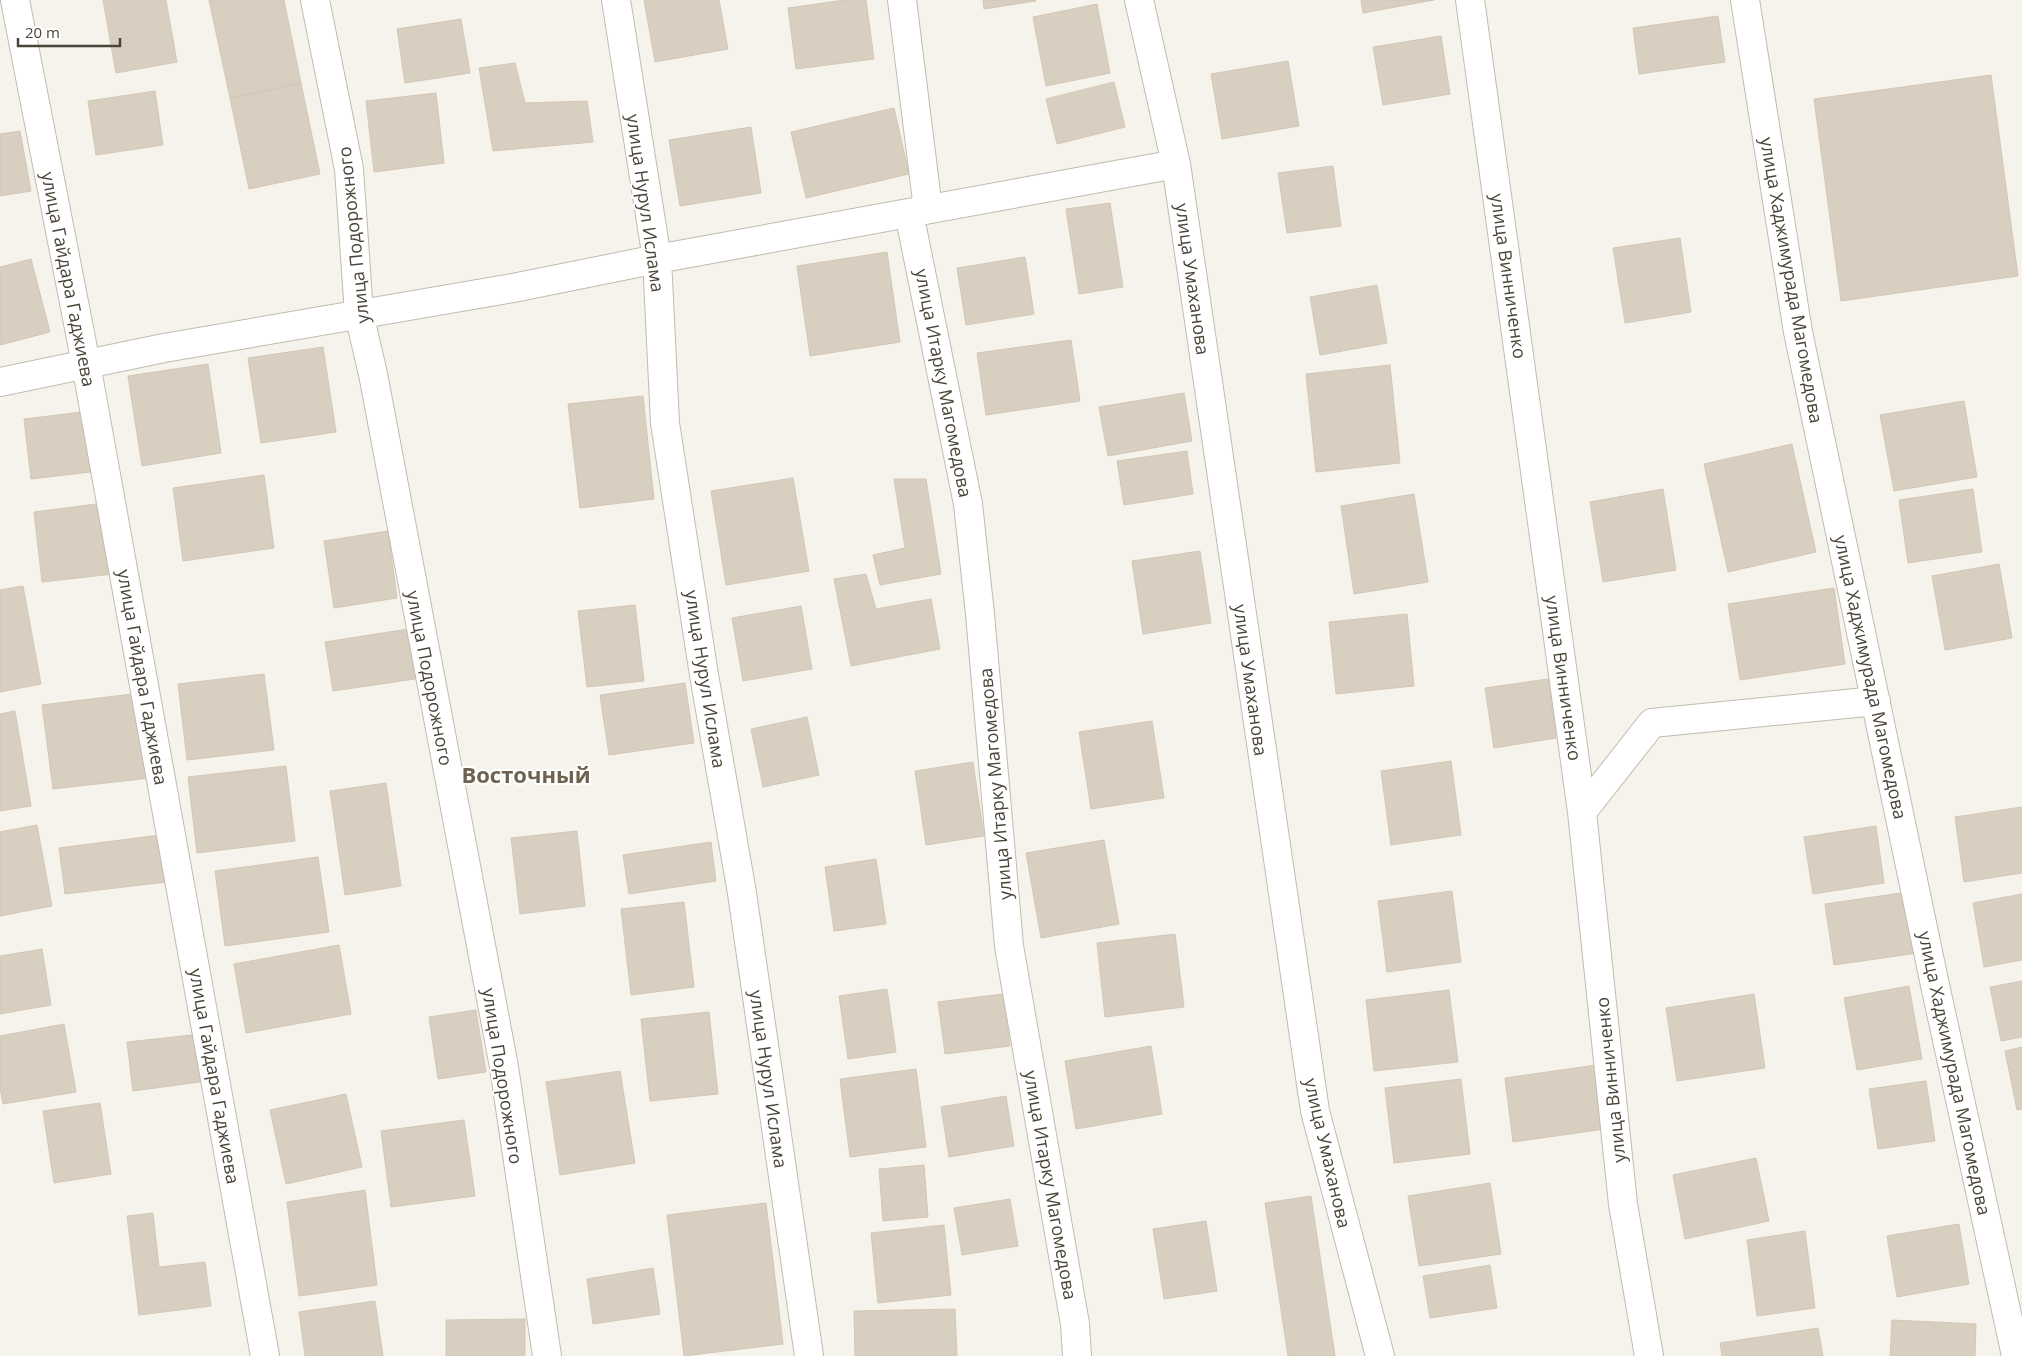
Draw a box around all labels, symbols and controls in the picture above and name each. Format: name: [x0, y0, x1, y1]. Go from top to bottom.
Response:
scale bar: [18, 15, 120, 47]
text: 20 m: [25, 22, 60, 42]
street label: улица Нурул Ислама: [622, 112, 670, 294]
street label: улица Хаджимурада Магомедова: [1755, 135, 1829, 425]
street label: улица Подорожного: [332, 145, 374, 325]
street label: улица Гайдара Гаджиева: [36, 170, 102, 388]
street label: улица Винниченко: [1486, 192, 1532, 360]
street label: улица Умаханова: [1170, 202, 1216, 356]
street label: улица Итарку Магомедова: [910, 267, 978, 499]
street label: улица Хаджимурада Магомедова: [1829, 533, 1913, 821]
street label: улица Гайдара Гаджиева: [112, 567, 174, 787]
street label: улица Подорожного: [401, 588, 459, 768]
street label: улица Нурул Ислама: [680, 588, 732, 770]
street label: улица Винниченко: [1541, 594, 1587, 762]
street label: улица Умаханова: [1228, 603, 1274, 757]
street label: улица Итарку Магомедова: [973, 667, 1017, 901]
district label: Восточный: [461, 759, 591, 789]
street label: улица Хаджимурада Магомедова: [1913, 929, 1997, 1217]
street label: улица Гайдара Гаджиева: [184, 966, 246, 1186]
street label: улица Подорожного: [477, 986, 529, 1166]
street label: улица Нурул Ислама: [745, 988, 793, 1170]
street label: улица Винниченко: [1589, 996, 1631, 1164]
street label: улица Итарку Магомедова: [1019, 1068, 1083, 1302]
street label: улица Умаханова: [1299, 1076, 1357, 1230]

